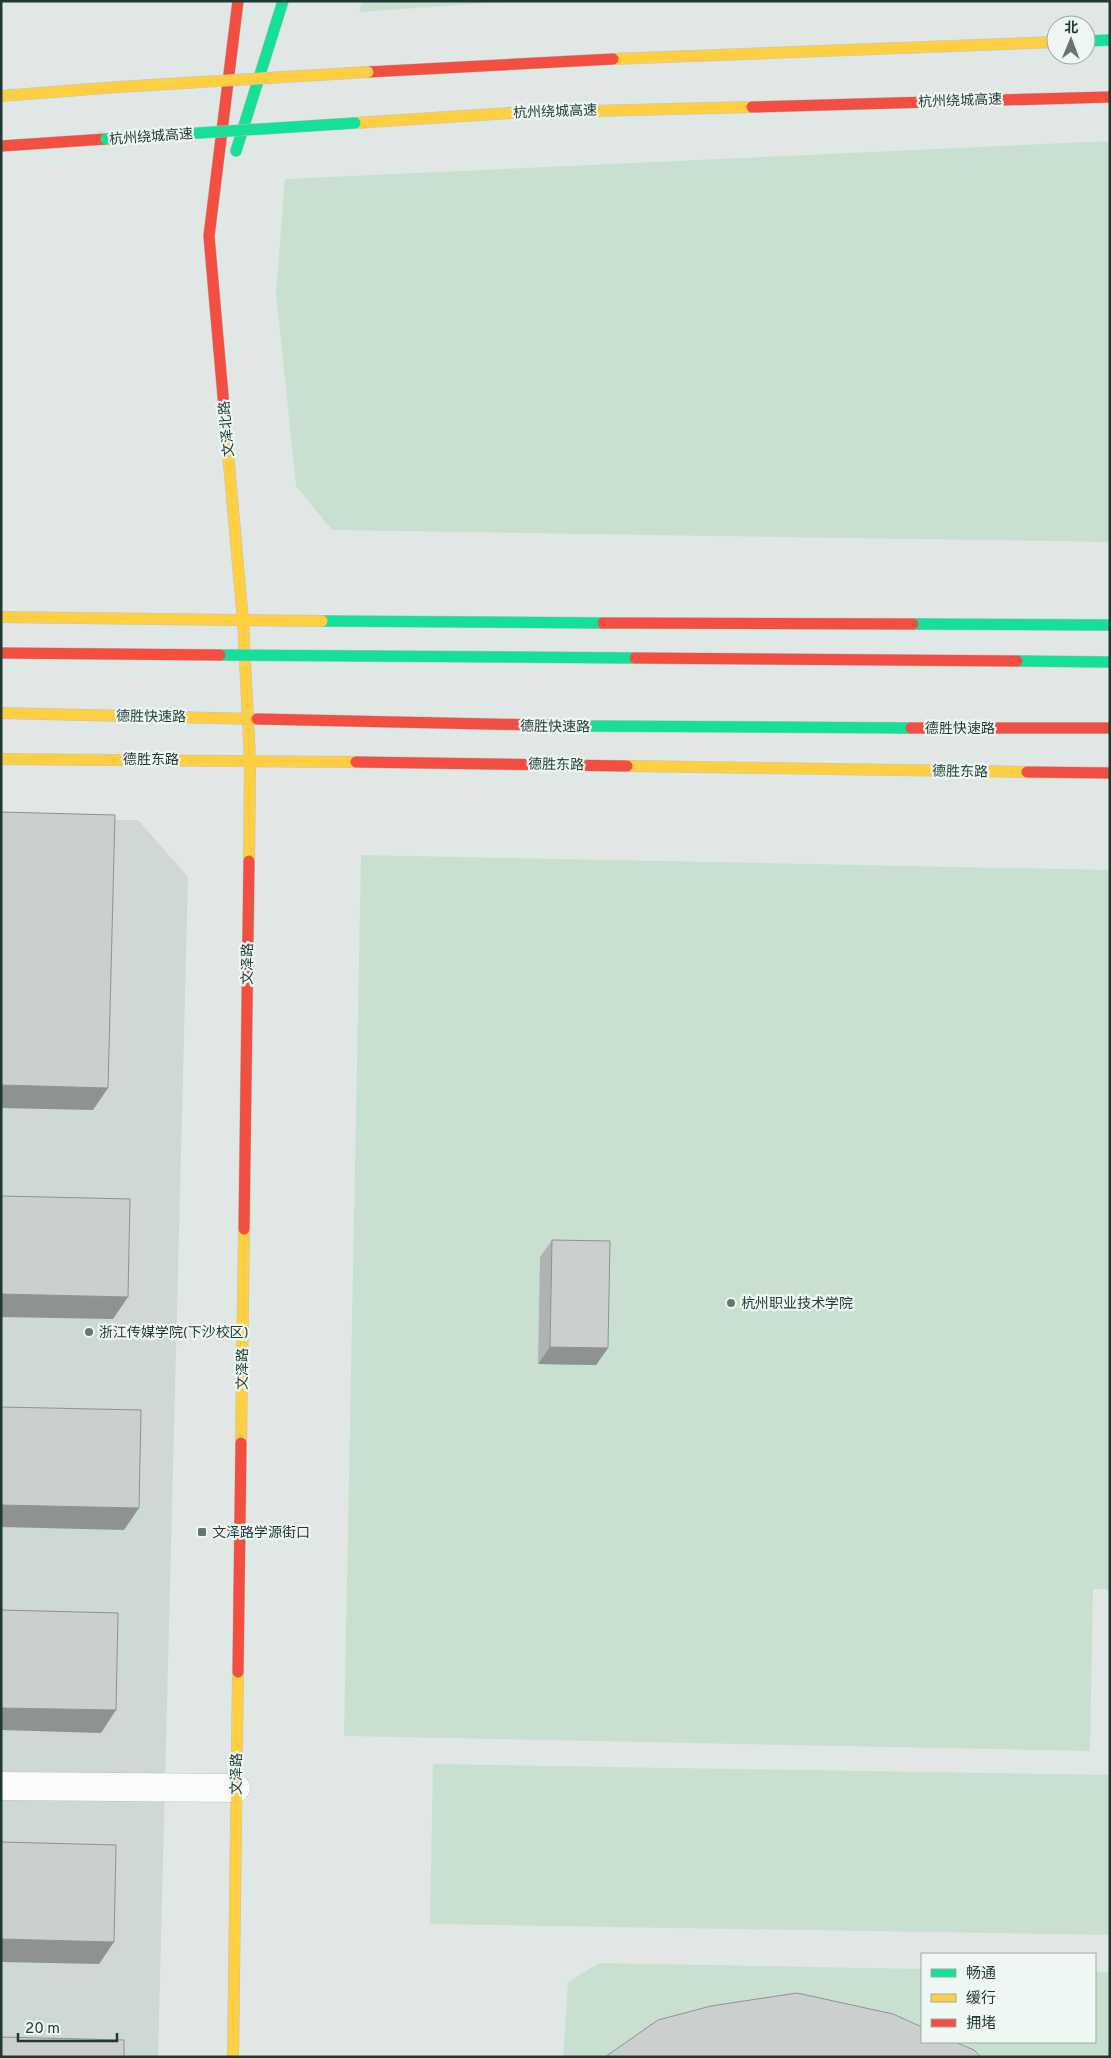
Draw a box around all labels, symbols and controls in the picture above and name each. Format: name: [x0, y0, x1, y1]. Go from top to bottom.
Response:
north arrow: [1046, 15, 1096, 65]
text: 北: [1064, 20, 1078, 37]
street label: 杭州绕城高速: [918, 91, 1002, 111]
street label: 杭州绕城高速: [513, 102, 597, 122]
street label: 杭州绕城高速: [109, 125, 194, 149]
street label: 文泽北路: [216, 400, 238, 458]
street label: 德胜快速路: [116, 707, 186, 727]
street label: 德胜快速路: [520, 717, 590, 737]
street label: 德胜快速路: [925, 720, 995, 738]
street label: 德胜东路: [123, 751, 179, 769]
street label: 德胜东路: [528, 756, 584, 774]
street label: 德胜东路: [932, 763, 988, 781]
street label: 文泽路: [240, 943, 257, 985]
place label: 杭州职业技术学院: [741, 1295, 853, 1313]
marker: 杭州职业技术学院: [725, 1297, 737, 1309]
place label: 浙江传媒学院(下沙校区): [99, 1324, 249, 1342]
marker: 浙江传媒学院(下沙校区): [83, 1326, 95, 1338]
street label: 文泽路: [235, 1348, 252, 1390]
place label: 文泽路学源街口: [212, 1525, 310, 1542]
marker: 文泽路学源街口: [196, 1526, 208, 1538]
street label: 文泽路: [229, 1753, 246, 1795]
legend: [921, 1953, 1096, 2043]
text: 畅通: [966, 1965, 996, 1984]
text: 缓行: [966, 1990, 996, 2009]
scale bar: [18, 2010, 116, 2042]
text: 拥堵: [966, 2015, 996, 2034]
text: 20 m: [25, 2020, 60, 2039]

